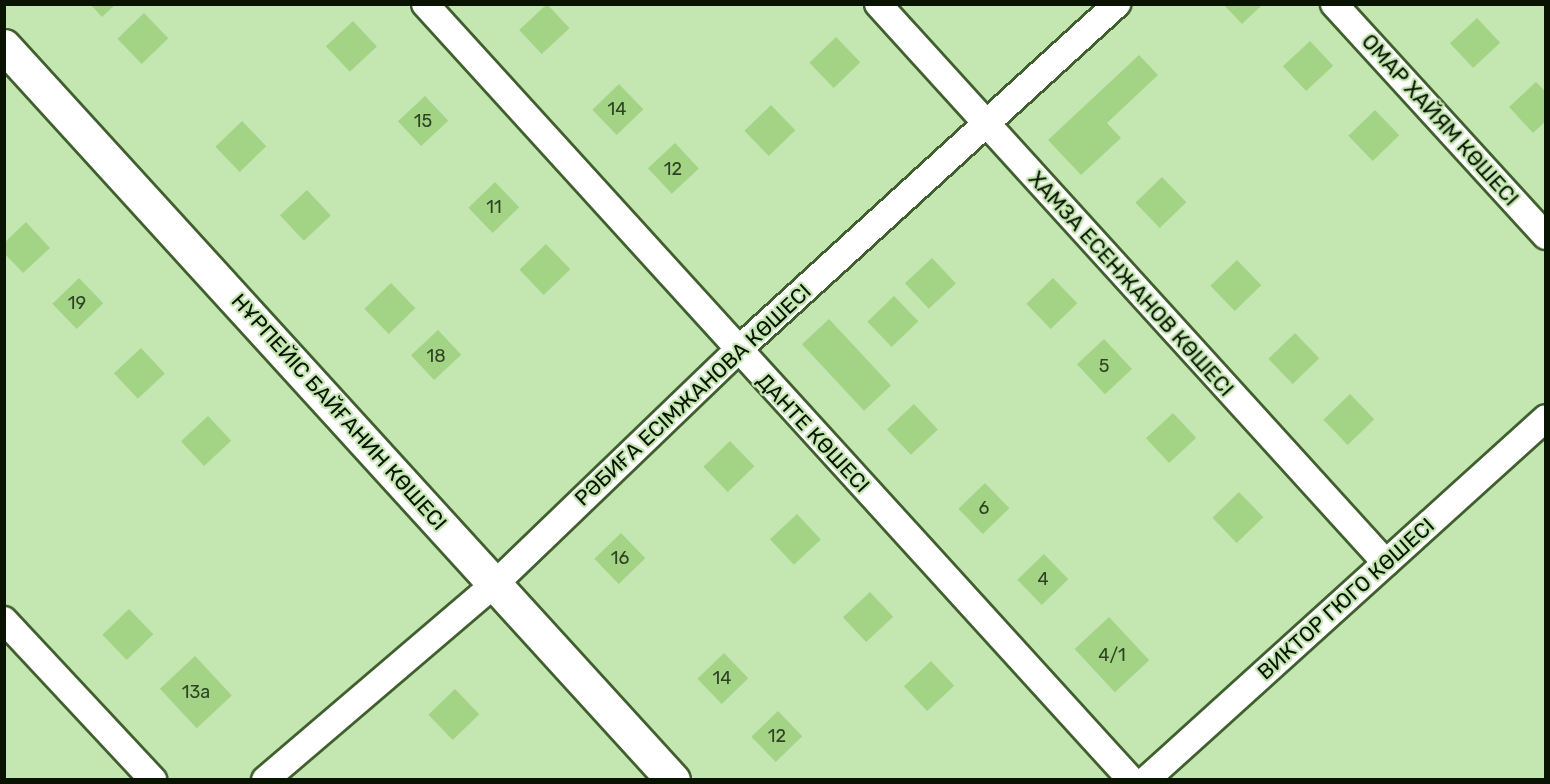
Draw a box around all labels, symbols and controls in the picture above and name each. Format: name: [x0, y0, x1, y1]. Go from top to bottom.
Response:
street label: ОМАР ХАЙЯМ КӨШЕСІ: [1356, 29, 1524, 211]
house number: 14: [608, 98, 626, 120]
house number: 15: [414, 110, 432, 132]
house number: 12: [664, 158, 682, 180]
street label: ХАМЗА ЕСЕНЖАНОВ КӨШЕСІ: [1023, 166, 1239, 402]
house number: 11: [486, 196, 502, 218]
street label: РӘБИҒА ЕСІМЖАНОВА КӨШЕСІ: [570, 279, 816, 511]
street label: НҰРПЕЙІС БАЙҒАНИН КӨШЕСІ: [226, 289, 452, 535]
house number: 19: [68, 292, 86, 314]
house number: 18: [426, 345, 446, 367]
house number: 5: [1099, 355, 1109, 377]
street label: ДАНТЕ КӨШЕСІ: [751, 368, 875, 498]
house number: 6: [979, 497, 989, 519]
street label: ВИКТОР ГЮГО КӨШЕСІ: [1252, 513, 1440, 685]
house number: 16: [611, 547, 629, 569]
house number: 4: [1037, 568, 1049, 590]
house number: 4/1: [1098, 644, 1126, 666]
house number: 14: [713, 667, 731, 689]
house number: 13а: [182, 681, 210, 703]
house number: 12: [768, 725, 786, 747]

